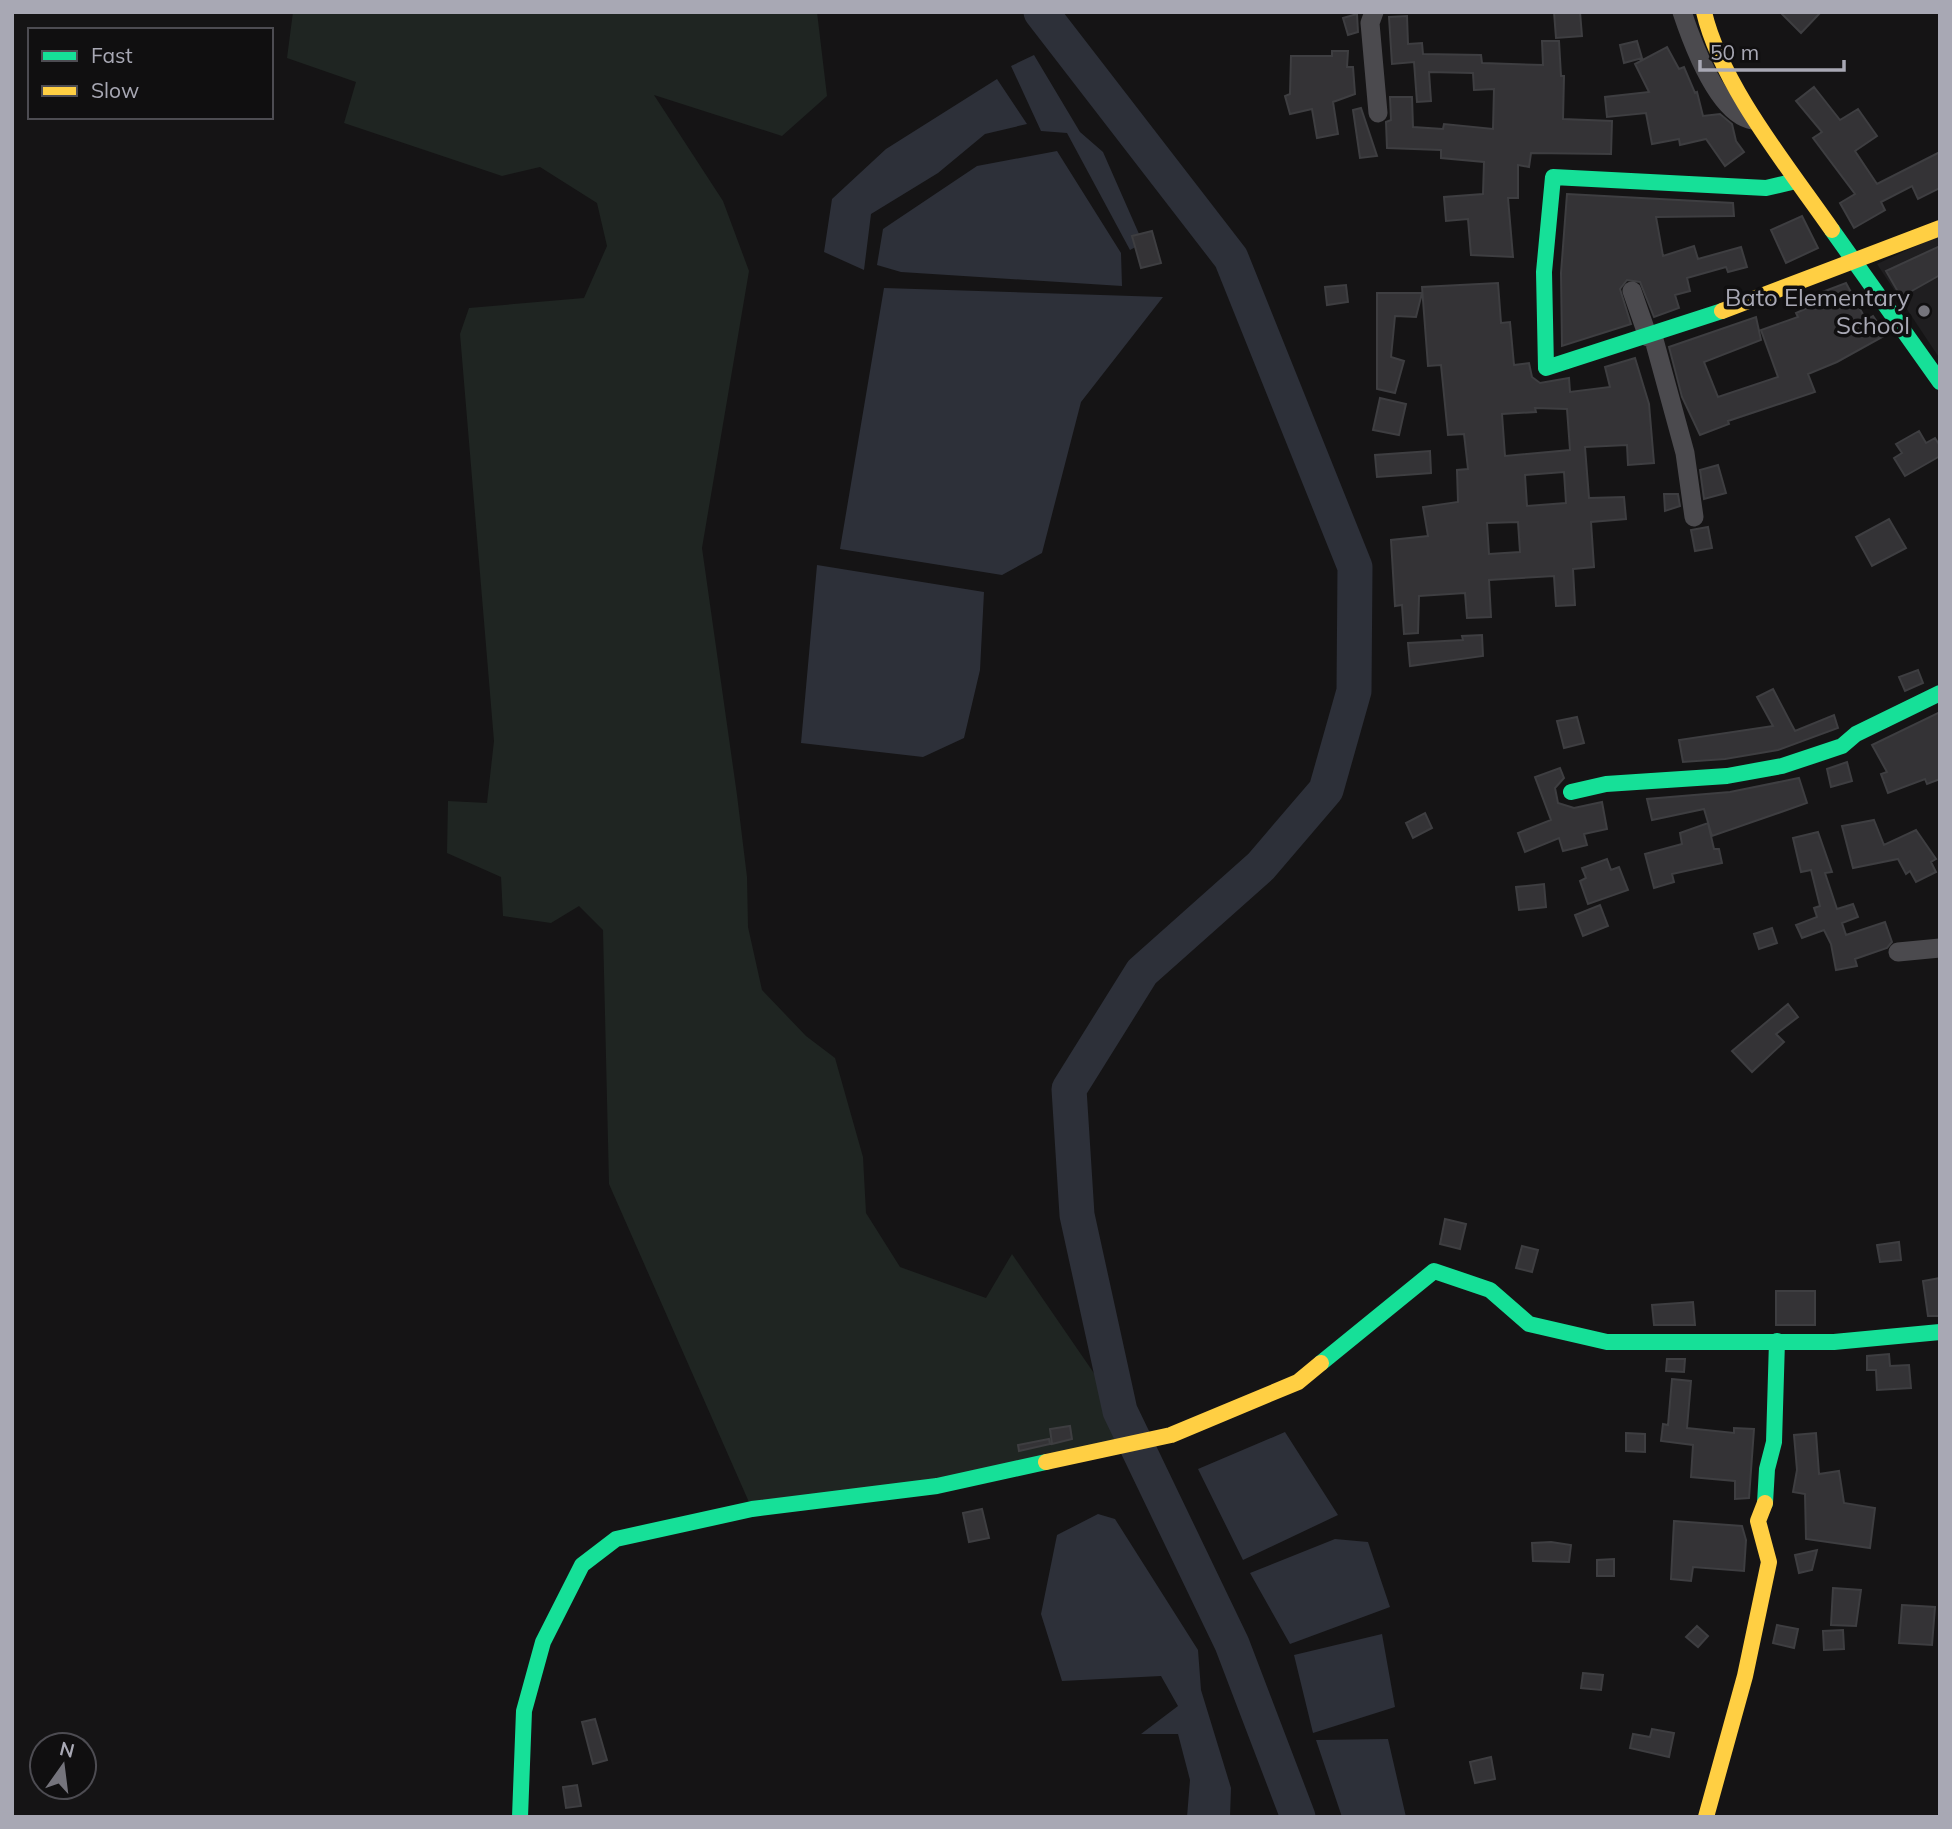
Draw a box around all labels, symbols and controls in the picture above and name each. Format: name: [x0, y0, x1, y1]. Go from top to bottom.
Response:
legend: [28, 28, 273, 119]
scale bar: [1700, 28, 1843, 72]
text: 50 m: [1710, 39, 1759, 65]
text: Fast: [91, 42, 133, 68]
text: Slow: [91, 77, 139, 103]
place label: Bato Elementary School: [1725, 282, 1910, 340]
marker: Bato Elementary School: [1916, 303, 1932, 319]
north arrow: [28, 1731, 98, 1801]
text: N: [57, 1736, 77, 1763]

